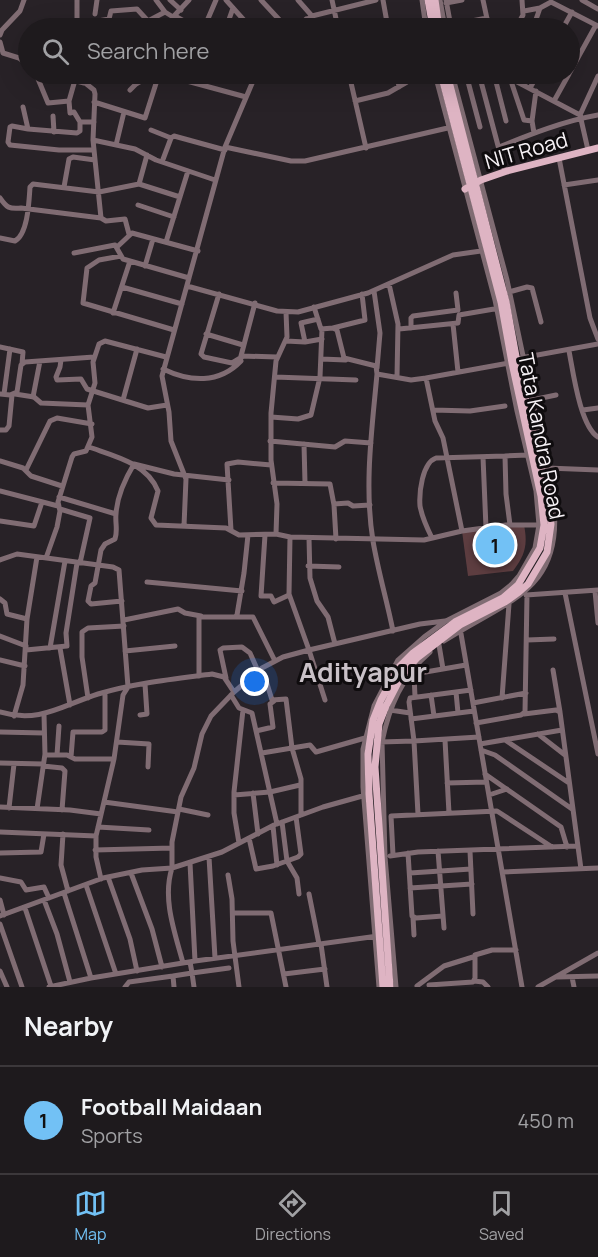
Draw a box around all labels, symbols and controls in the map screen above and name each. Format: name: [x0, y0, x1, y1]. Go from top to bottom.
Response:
search box: [18, 18, 580, 84]
icon: search: [39, 35, 72, 68]
text: Search here: [87, 36, 209, 66]
street label: NIT Road: [481, 125, 571, 175]
street label: Tata Kandra Road: [512, 350, 572, 522]
pin: 1: [476, 522, 514, 568]
district label: Adityapur: [299, 653, 427, 690]
your location: [240, 667, 269, 696]
text: Nearby: [24, 1008, 113, 1044]
text: Football Maidaan: [81, 1092, 262, 1122]
text: 1: [39, 1107, 48, 1134]
text: 450 m: [518, 1107, 574, 1134]
text: Sports: [81, 1122, 143, 1149]
tab: Map: [74, 1187, 107, 1245]
tab: Directions: [255, 1187, 331, 1245]
tab: Saved: [479, 1187, 524, 1245]

